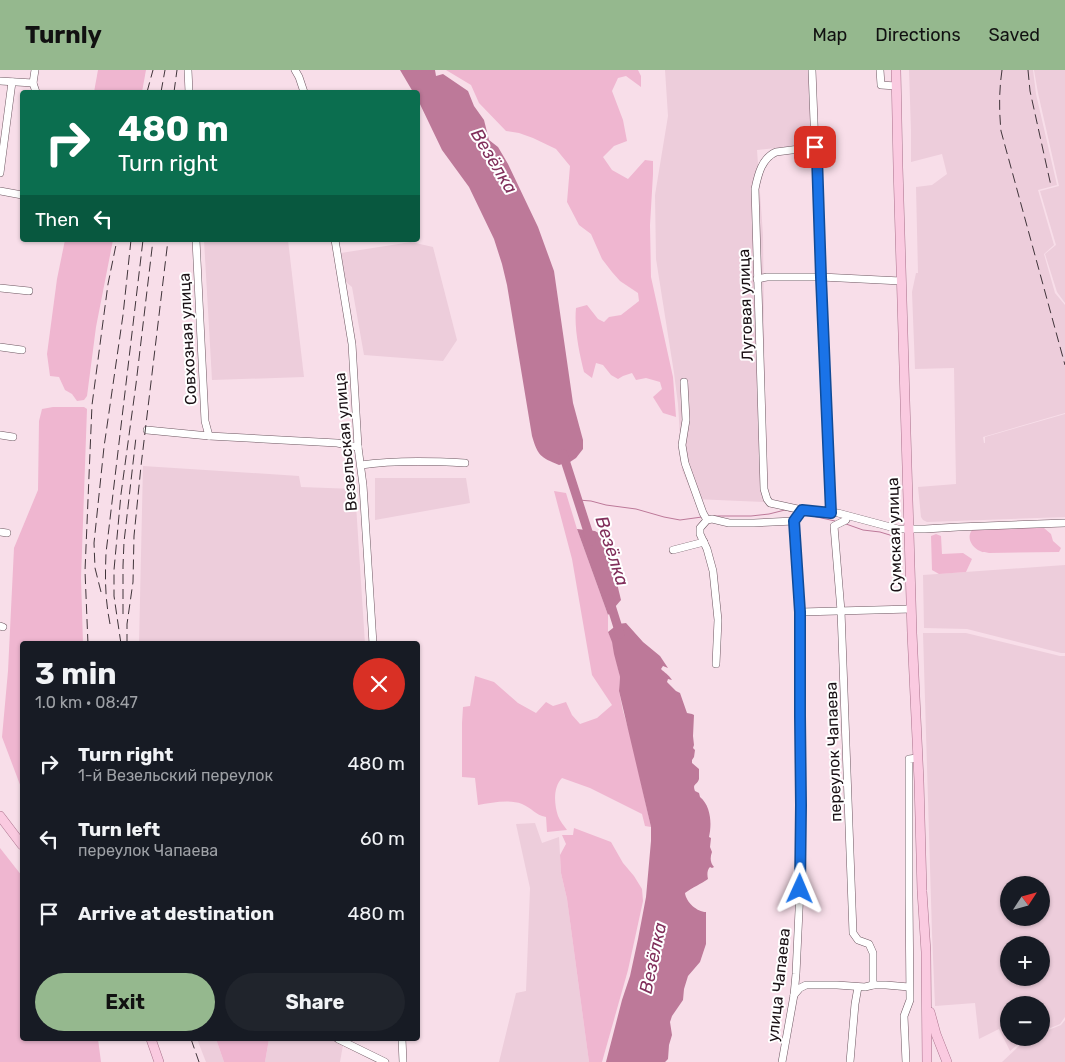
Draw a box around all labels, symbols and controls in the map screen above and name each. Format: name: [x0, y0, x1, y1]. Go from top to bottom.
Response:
text: Turnly: [25, 21, 102, 49]
text: Map: [812, 24, 847, 46]
text: Directions: [875, 24, 961, 46]
text: Saved: [989, 24, 1040, 46]
text: 480 m: [118, 108, 229, 150]
icon: right: [35, 110, 100, 175]
water label: Везёлка: [466, 124, 522, 198]
pin: [794, 126, 836, 168]
icon: arrive: [801, 133, 829, 161]
text: Turn right: [118, 150, 218, 177]
icon: left: [89, 205, 117, 233]
text: Then: [35, 208, 79, 231]
street label: Луговая улица: [734, 248, 757, 361]
street label: Совхозная улица: [175, 273, 200, 405]
street label: Везельская улица: [330, 372, 361, 512]
street label: Сумская улица: [883, 477, 906, 593]
water label: Везёлка: [590, 513, 634, 589]
text: 3 min: [35, 656, 117, 692]
button: close: [353, 658, 405, 710]
street label: переулок Чапаева: [822, 682, 845, 822]
text: 1.0 km · 08:47: [35, 693, 138, 712]
text: Turn right: [78, 743, 173, 766]
icon: right: [35, 750, 63, 778]
text: 480 m: [348, 752, 405, 775]
text: 1-й Везельский переулок: [78, 766, 273, 785]
text: Turn left: [78, 818, 160, 841]
icon: left: [35, 825, 63, 853]
text: 60 m: [360, 827, 405, 850]
text: переулок Чапаева: [78, 841, 218, 860]
position arrow: [773, 862, 825, 914]
north arrow: [1000, 876, 1050, 926]
map controls: [1000, 876, 1050, 1046]
icon: arrive: [35, 900, 63, 928]
text: Arrive at destination: [78, 902, 274, 925]
text: 480 m: [348, 902, 405, 925]
water label: Везёлка: [635, 920, 671, 996]
street label: улица Чапаева: [763, 927, 794, 1043]
button: +: [1000, 936, 1050, 986]
button: Exit: [35, 973, 215, 1031]
button: Share: [225, 973, 405, 1031]
button: −: [1000, 996, 1050, 1046]

